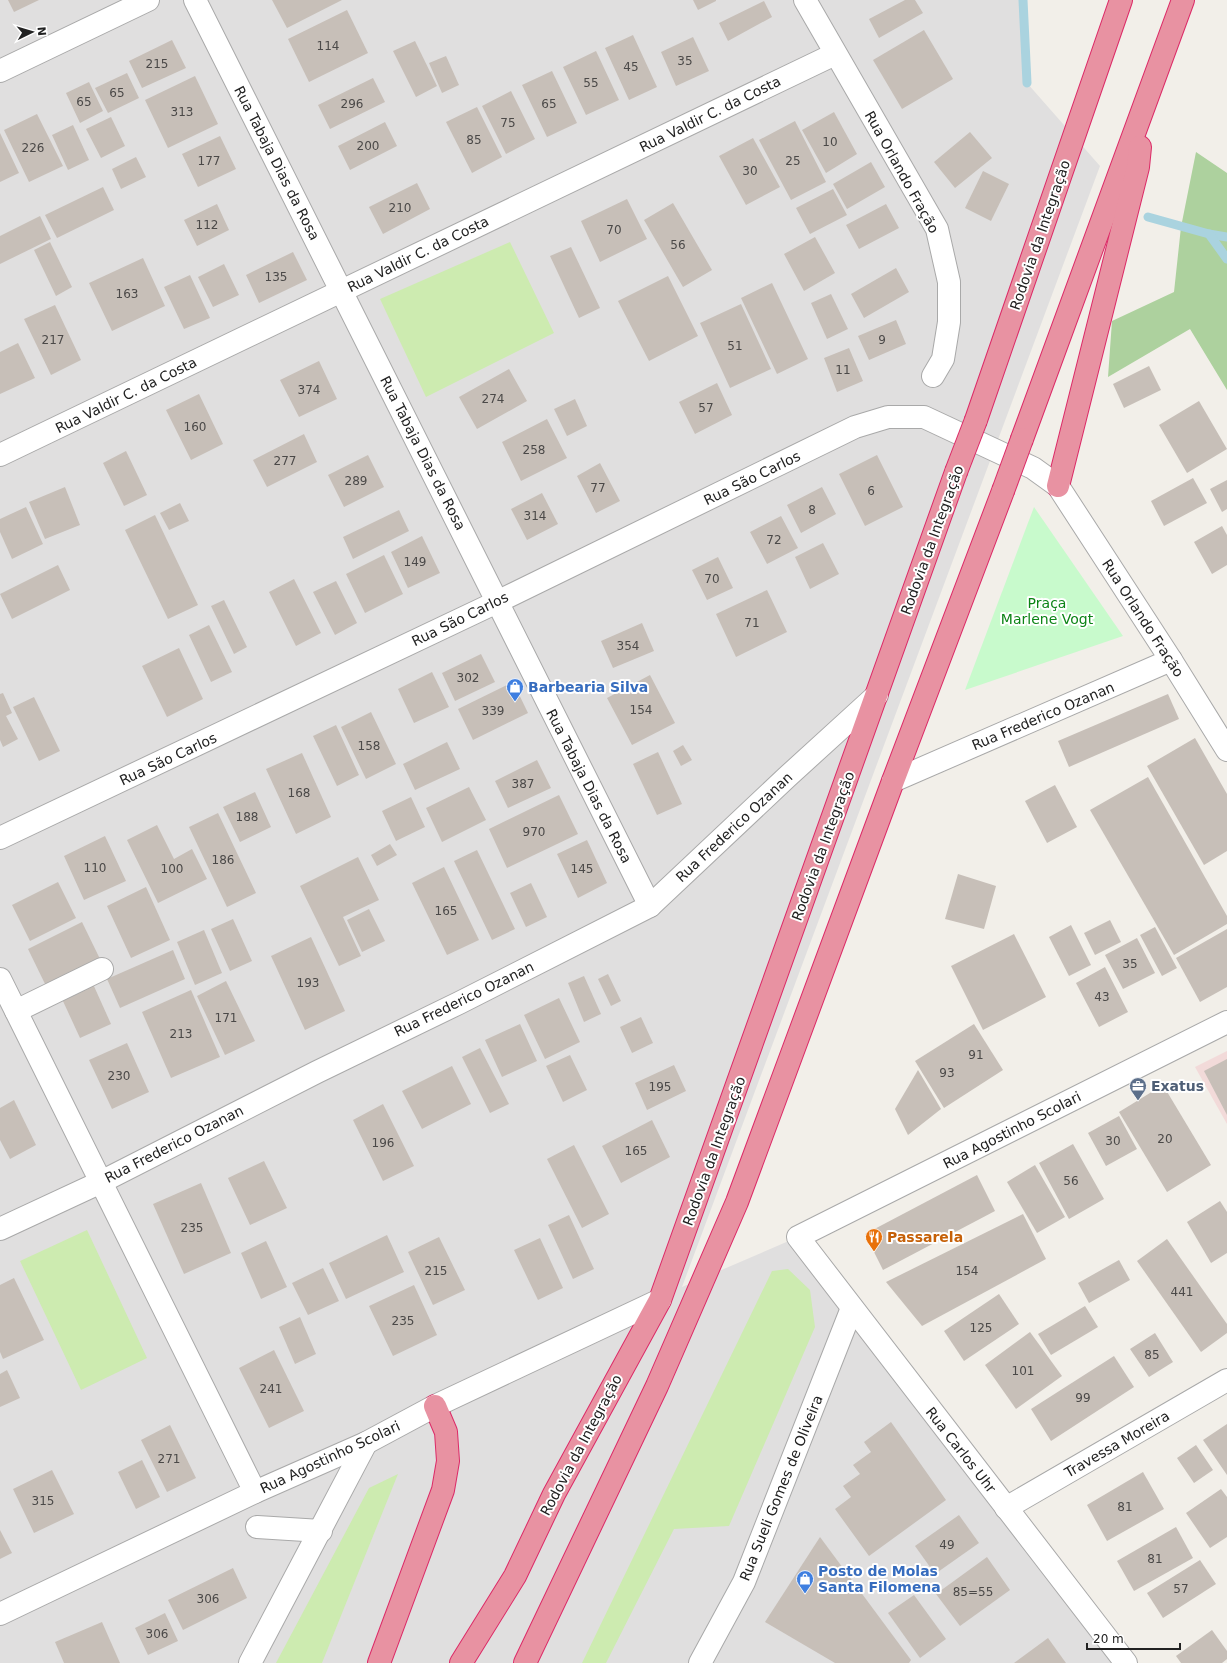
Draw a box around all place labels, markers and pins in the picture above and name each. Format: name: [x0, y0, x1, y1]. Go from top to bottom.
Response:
shop icon: Barbearia Silva: [505, 677, 525, 702]
place label: Barbearia Silva: [528, 679, 648, 695]
office icon: Exatus: [1128, 1076, 1148, 1101]
place label: Exatus: [1151, 1078, 1204, 1094]
restaurant icon: Passarela: [864, 1227, 884, 1252]
place label: Passarela: [887, 1229, 963, 1245]
place label: Posto de Molas Santa Filomena: [818, 1563, 941, 1595]
shop icon: Posto de Molas Santa Filomena: [795, 1569, 815, 1594]

